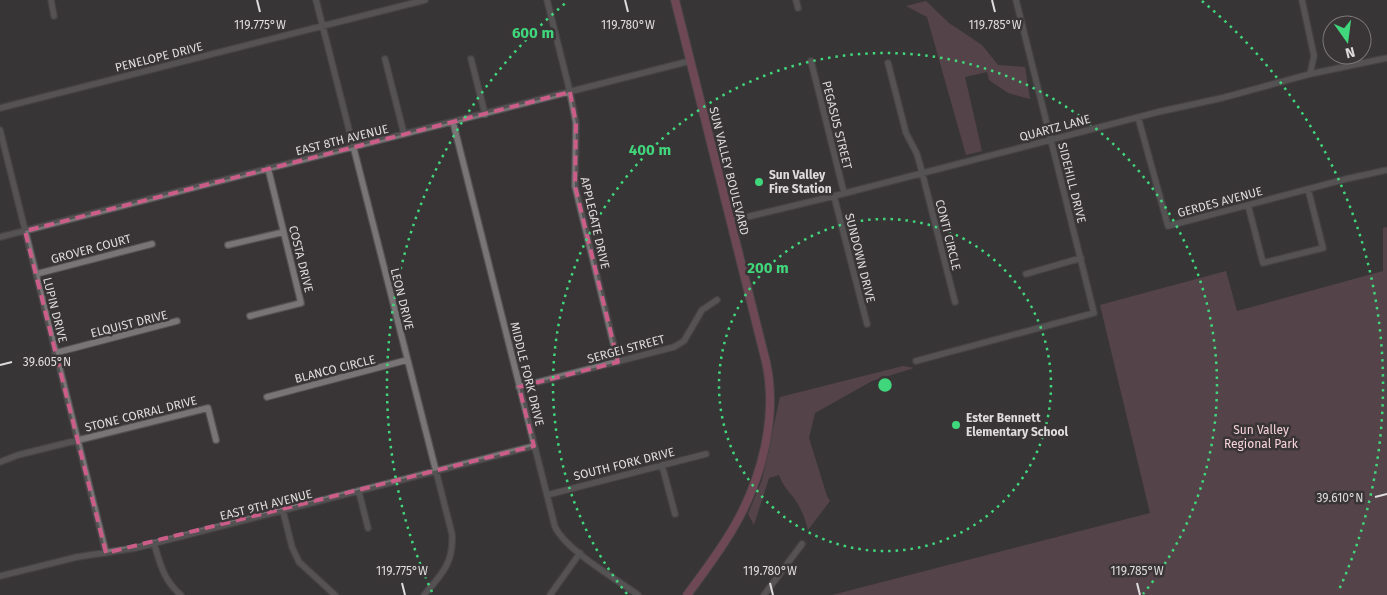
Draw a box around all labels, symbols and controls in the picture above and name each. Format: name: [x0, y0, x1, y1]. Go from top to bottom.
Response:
north arrow: [1322, 15, 1372, 65]
text: 119.775°W: [234, 18, 286, 32]
text: 119.780°W: [601, 18, 655, 32]
text: 119.785°W: [968, 18, 1022, 32]
text: 600 m: [512, 24, 554, 42]
street label: PENELOPE DRIVE: [114, 39, 204, 75]
text: N: [1343, 43, 1357, 62]
street label: PEGASUS STREET: [819, 79, 855, 171]
street label: SUN VALLEY BOULEVARD: [706, 105, 752, 237]
street label: QUARTZ LANE: [1018, 112, 1092, 144]
street label: EAST 8TH AVENUE: [294, 122, 390, 158]
text: 400 m: [629, 141, 671, 159]
street label: SIDEHILL DRIVE: [1055, 141, 1089, 225]
place label: Sun Valley Fire Station: [769, 168, 832, 196]
street label: APPLEGATE DRIVE: [578, 175, 612, 271]
marker: Sun Valley Fire Station: [753, 176, 765, 188]
street label: GERDES AVENUE: [1176, 184, 1264, 220]
street label: CONTI CIRCLE: [932, 198, 964, 272]
street label: SUNDOWN DRIVE: [842, 212, 878, 304]
street label: COSTA DRIVE: [286, 224, 316, 294]
street label: GROVER COURT: [49, 231, 133, 266]
text: 200 m: [747, 259, 789, 277]
street label: LEON DRIVE: [388, 266, 416, 332]
street label: LUPIN DRIVE: [40, 276, 70, 344]
street label: ELQUIST DRIVE: [89, 308, 169, 340]
street label: MIDDLE FORK DRIVE: [507, 320, 547, 428]
street label: SERGEI STREET: [586, 332, 667, 366]
street label: BLANCO CIRCLE: [293, 352, 377, 386]
text: 39.605°N: [23, 355, 71, 369]
centre of rings: [876, 376, 894, 394]
street label: STONE CORRAL DRIVE: [83, 393, 199, 435]
place label: Ester Bennett Elementary School: [966, 411, 1069, 439]
marker: Ester Bennett Elementary School: [950, 419, 962, 431]
park label: Sun Valley Regional Park: [1224, 423, 1299, 451]
street label: SOUTH FORK DRIVE: [572, 445, 676, 483]
street label: EAST 9TH AVENUE: [218, 487, 314, 523]
text: 39.610°N: [1316, 491, 1364, 505]
text: 119.775°W: [376, 564, 428, 578]
text: 119.780°W: [743, 564, 797, 578]
text: 119.785°W: [1110, 564, 1164, 578]

